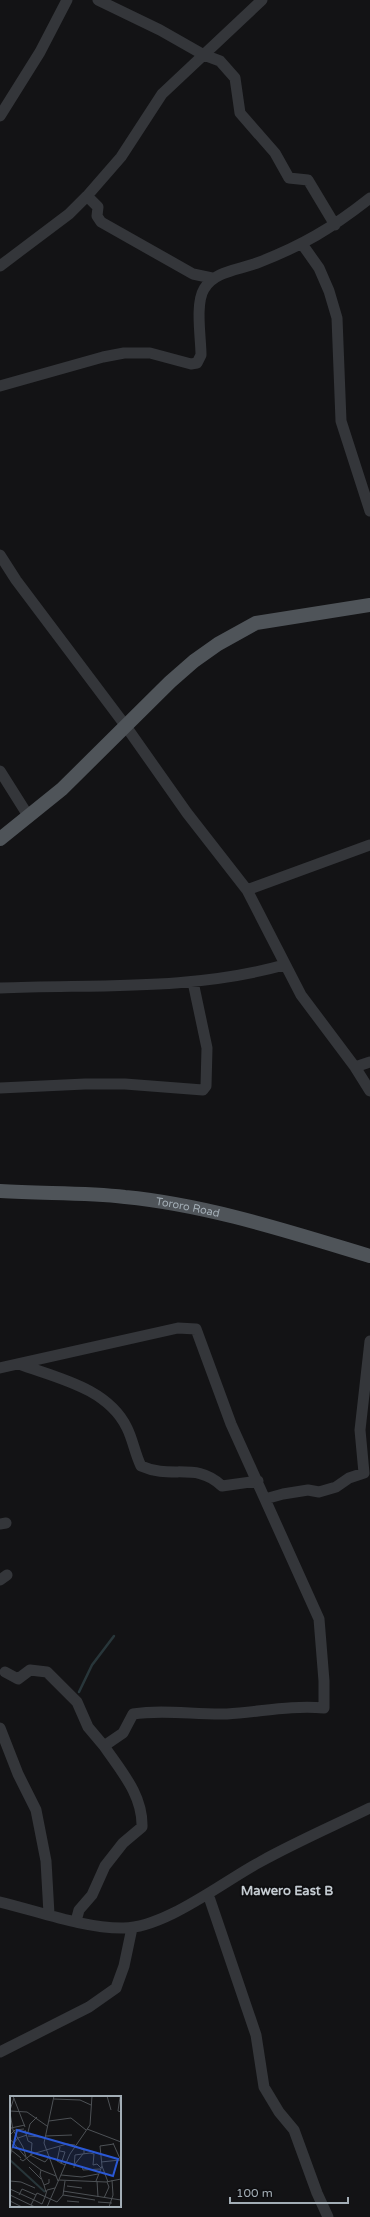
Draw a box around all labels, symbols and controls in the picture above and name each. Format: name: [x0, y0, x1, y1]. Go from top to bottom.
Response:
street label: Tororo Road: [155, 1194, 221, 1220]
district label: Mawero East B: [241, 1883, 333, 1899]
inset map: [10, 2096, 121, 2207]
scale bar: [230, 2179, 348, 2205]
text: 100 m: [236, 2186, 273, 2200]

